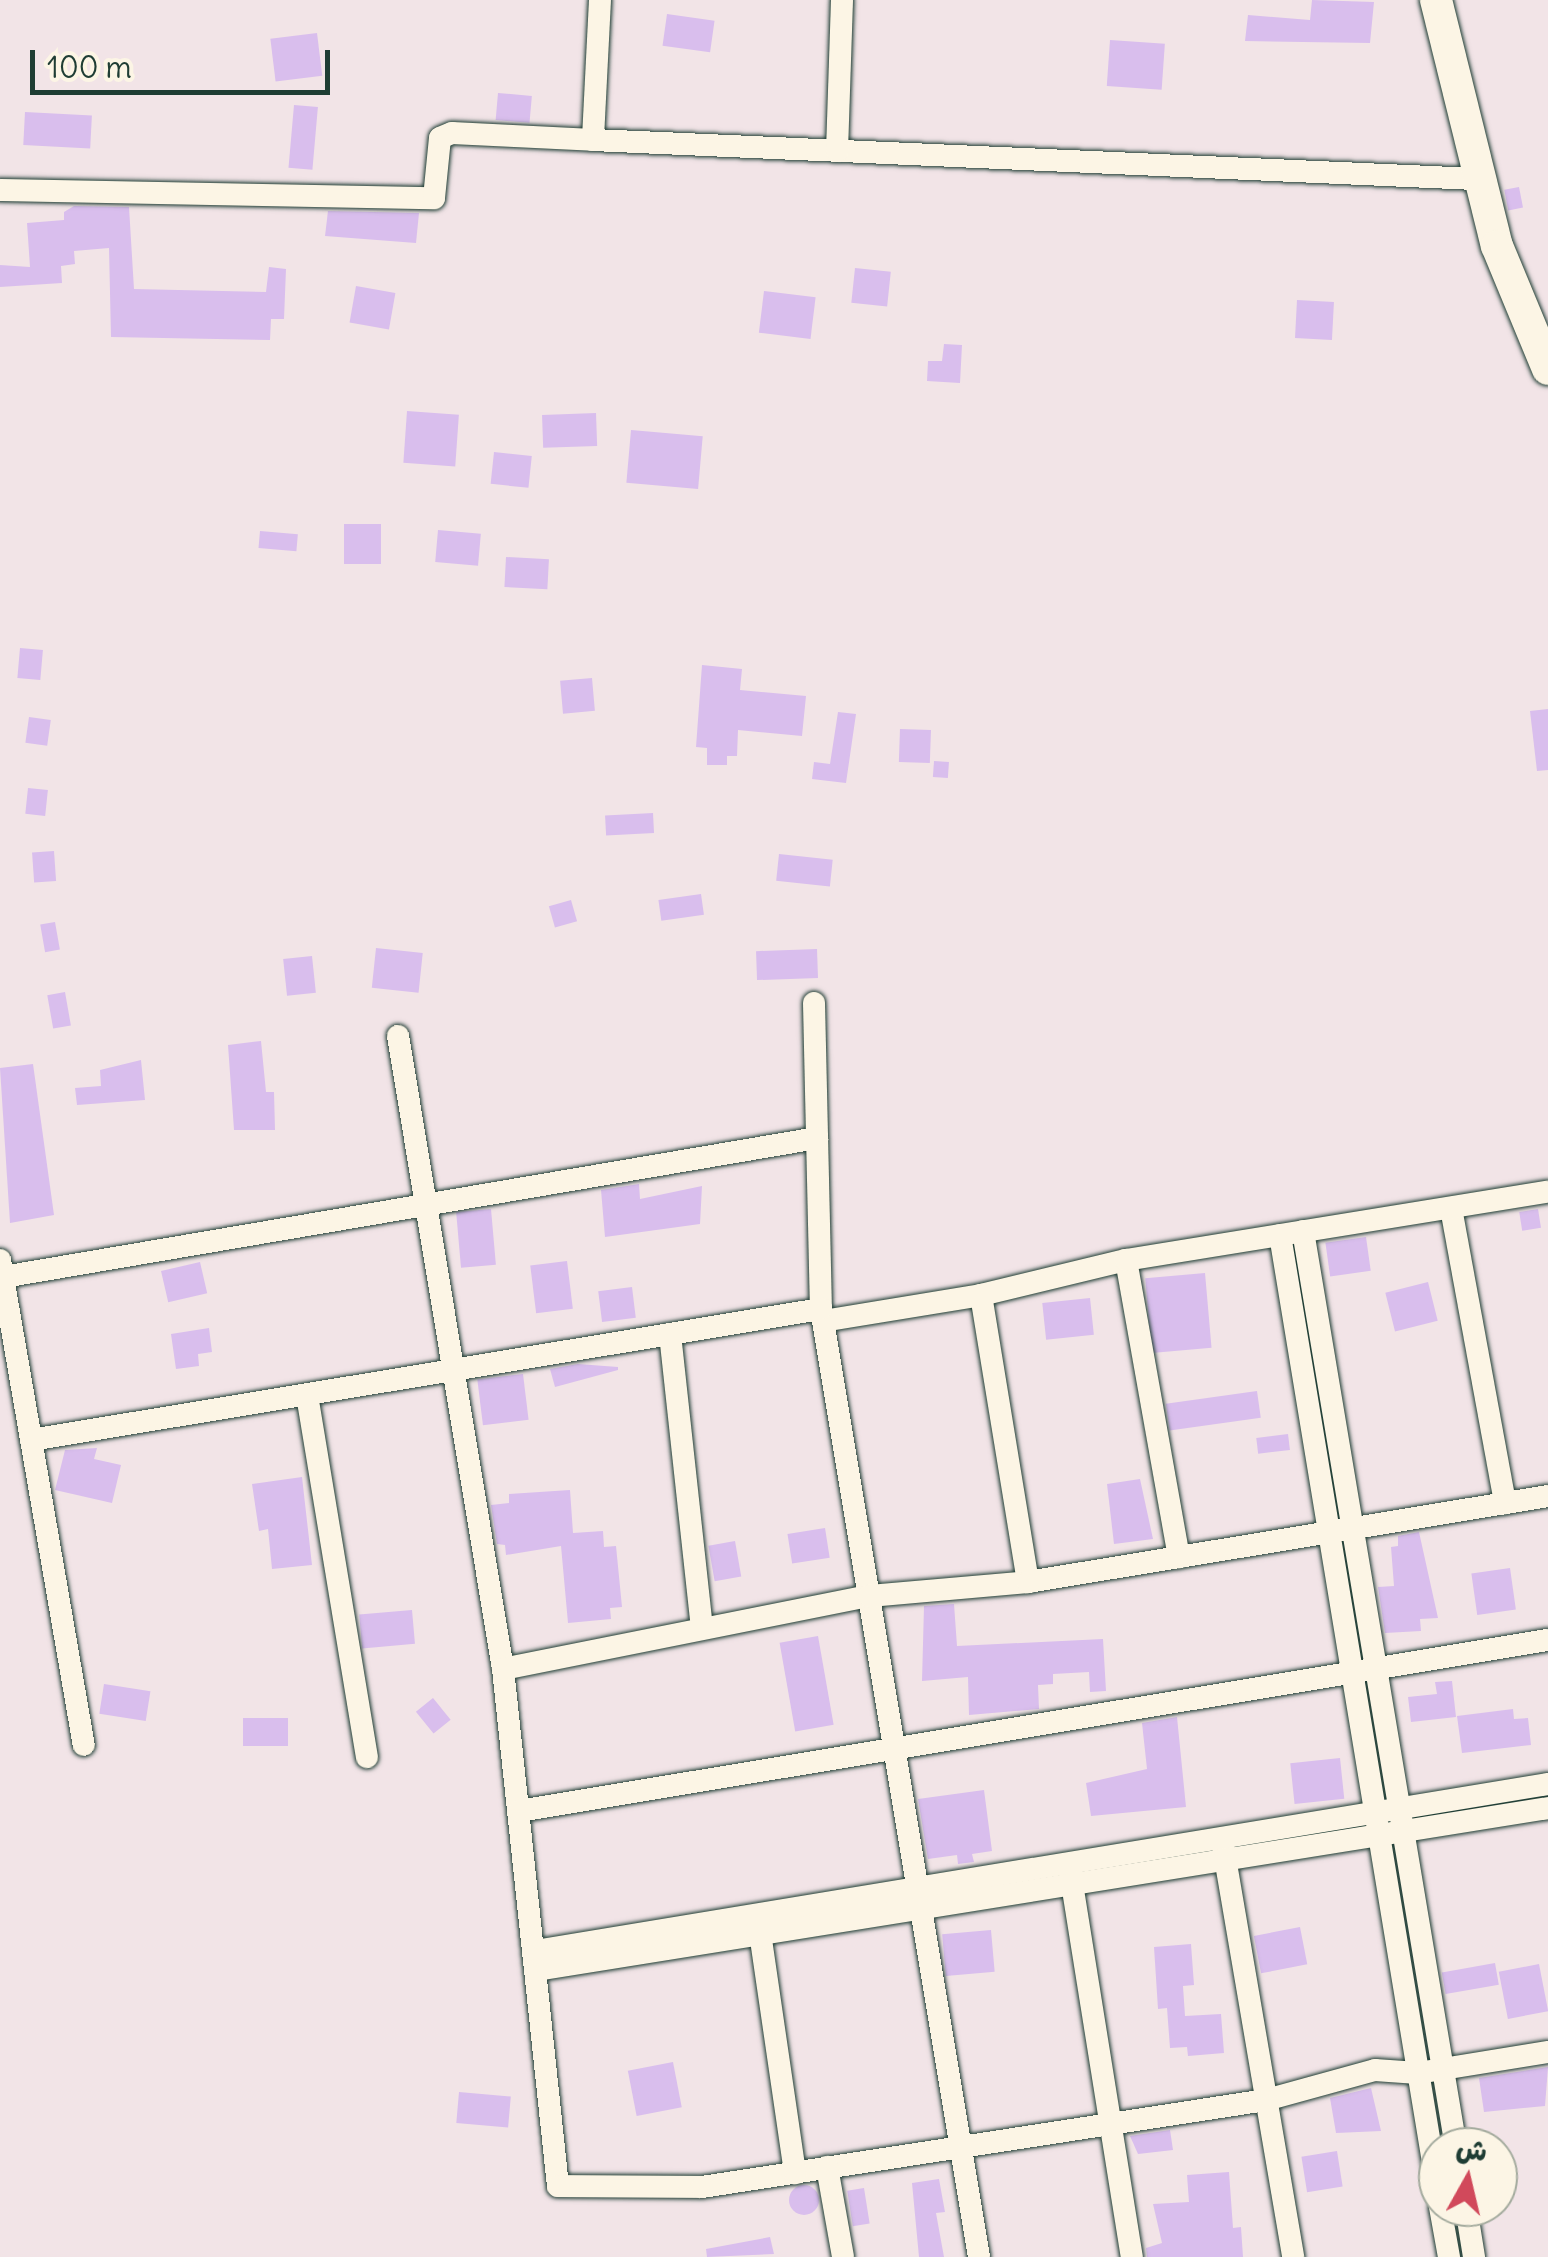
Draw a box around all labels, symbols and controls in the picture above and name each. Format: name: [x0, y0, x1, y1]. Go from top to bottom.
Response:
scale bar: [35, 30, 335, 92]
text: 100 m: [47, 48, 132, 86]
north arrow: [1418, 2127, 1518, 2227]
text: ش: [1454, 2129, 1490, 2169]

